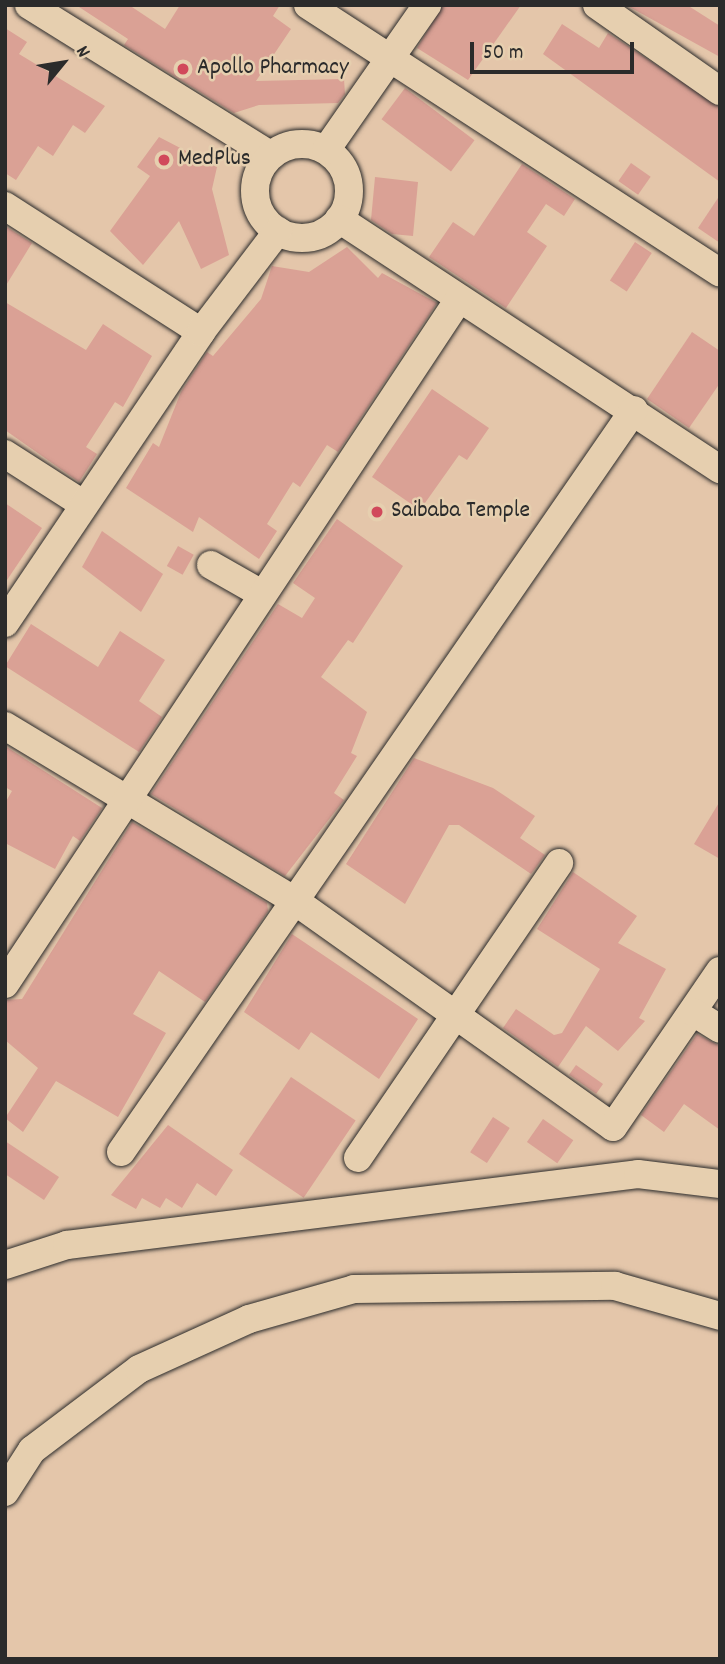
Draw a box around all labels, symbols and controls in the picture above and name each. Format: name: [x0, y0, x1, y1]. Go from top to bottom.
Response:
north arrow: [28, 28, 98, 98]
scale bar: [473, 28, 638, 72]
text: 50 m: [483, 39, 523, 69]
text: N: [68, 41, 96, 63]
place label: Apollo Pharmacy: [197, 55, 349, 83]
marker: Apollo Pharmacy: [175, 61, 191, 77]
place label: MedPlus: [178, 146, 251, 174]
marker: MedPlus: [156, 152, 172, 168]
place label: Saibaba Temple: [391, 498, 530, 526]
marker: Saibaba Temple: [369, 504, 385, 520]

